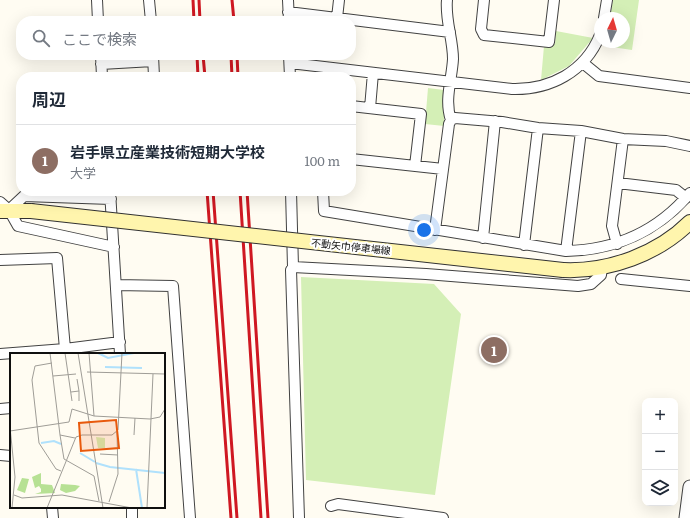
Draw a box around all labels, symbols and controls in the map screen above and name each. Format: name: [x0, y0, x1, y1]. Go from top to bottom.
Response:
north arrow: [594, 12, 630, 48]
search box: [16, 16, 356, 60]
icon: search: [30, 27, 52, 49]
text: ここで検索: [62, 27, 137, 50]
text: 周辺: [32, 86, 66, 111]
text: 岩手県立産業技術短期大学校: [70, 140, 265, 163]
text: 1: [42, 151, 48, 170]
text: 100 m: [304, 151, 340, 170]
text: 大学: [70, 163, 96, 182]
your location: [414, 220, 434, 240]
street label: 不動矢巾停車場線: [310, 234, 392, 258]
pin: 1: [481, 335, 507, 365]
inset map: [10, 353, 165, 508]
map controls: [642, 398, 678, 506]
button: +: [642, 398, 678, 434]
button: −: [642, 434, 678, 470]
button: layers: [642, 470, 678, 506]

